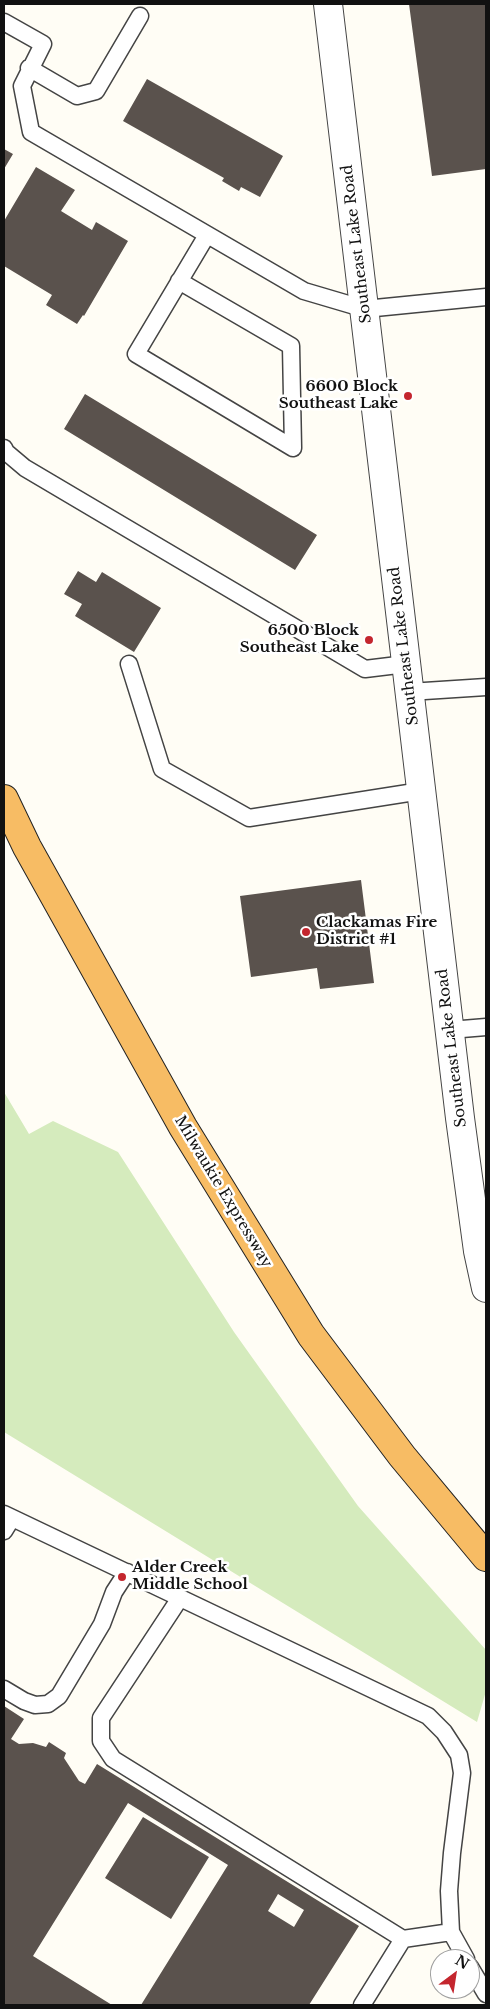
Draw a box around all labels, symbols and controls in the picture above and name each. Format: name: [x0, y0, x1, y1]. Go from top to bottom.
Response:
street label: Southeast Lake Road: [338, 164, 376, 324]
place label: 6600 Block Southeast Lake: [279, 378, 398, 413]
marker: 6600 Block Southeast Lake: [402, 390, 414, 402]
street label: Southeast Lake Road: [385, 566, 423, 726]
place label: 6500 Block Southeast Lake: [240, 622, 359, 657]
marker: 6500 Block Southeast Lake: [363, 634, 375, 646]
place label: Clackamas Fire District #1: [316, 914, 437, 949]
marker: Clackamas Fire District #1: [300, 926, 312, 938]
street label: Southeast Lake Road: [433, 968, 471, 1128]
street label: Milwaukie Expressway: [170, 1113, 276, 1271]
place label: Alder Creek Middle School: [132, 1559, 248, 1594]
marker: Alder Creek Middle School: [116, 1571, 128, 1583]
north arrow: [430, 1949, 480, 1999]
text: N: [452, 1951, 472, 1973]

